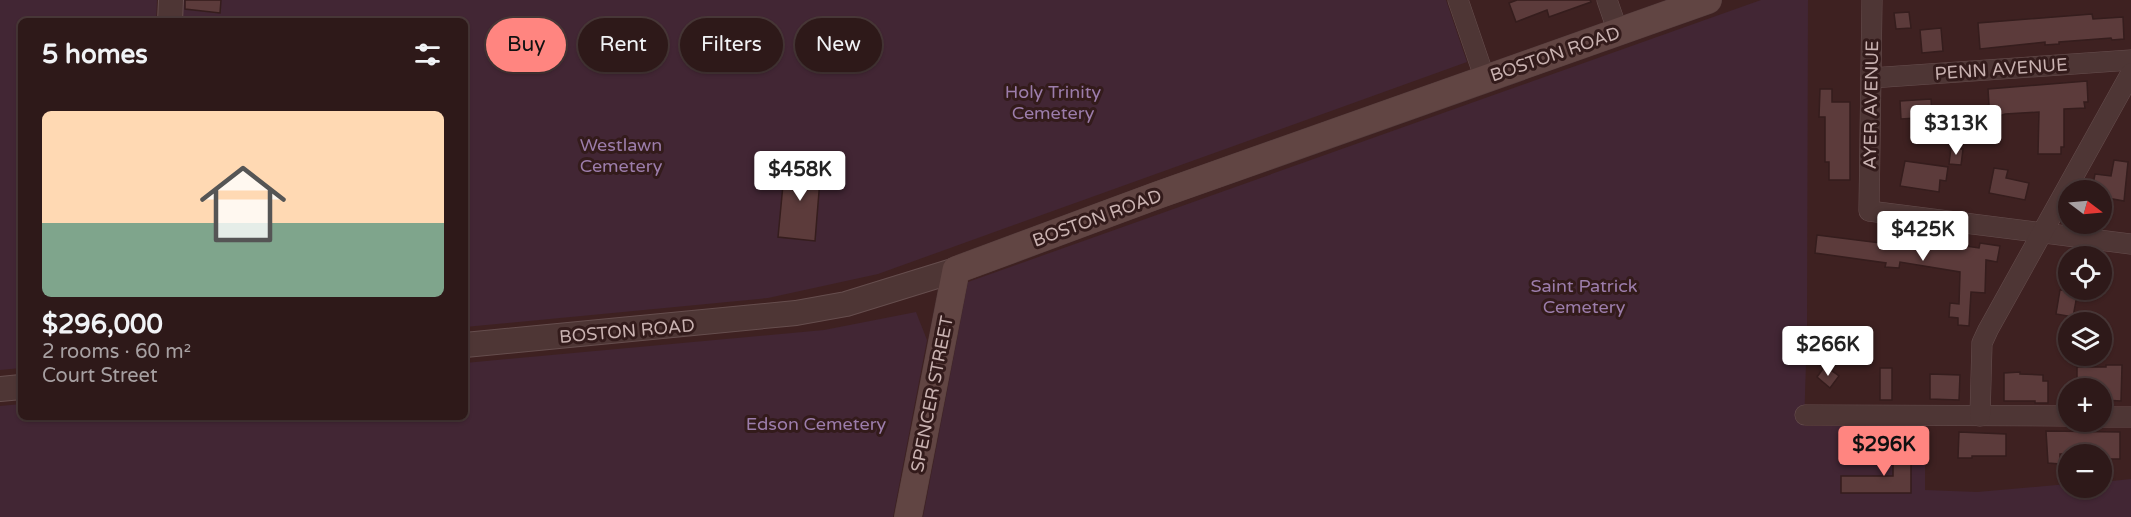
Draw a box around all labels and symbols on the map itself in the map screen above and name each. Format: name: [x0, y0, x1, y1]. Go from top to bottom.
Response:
street label: BOSTON ROAD: [1487, 21, 1623, 87]
street label: AYER AVENUE: [1859, 40, 1883, 170]
street label: PENN AVENUE: [1934, 53, 2068, 85]
park label: Holy Trinity Cemetery: [1005, 81, 1101, 124]
pin: $313K: [1914, 105, 1998, 156]
park label: Westlawn Cemetery: [580, 134, 663, 177]
pin: $458K: [758, 151, 842, 202]
north arrow: [2058, 180, 2112, 234]
street label: BOSTON ROAD: [1029, 184, 1165, 252]
pin: $425K: [1881, 211, 1965, 262]
park label: Saint Patrick Cemetery: [1530, 275, 1638, 318]
street label: BOSTON ROAD: [558, 314, 696, 348]
street label: SPENCER STREET: [906, 314, 958, 474]
pin: $266K: [1786, 326, 1870, 377]
park label: Edson Cemetery: [746, 413, 887, 435]
pin: $296K: [1842, 426, 1926, 477]

